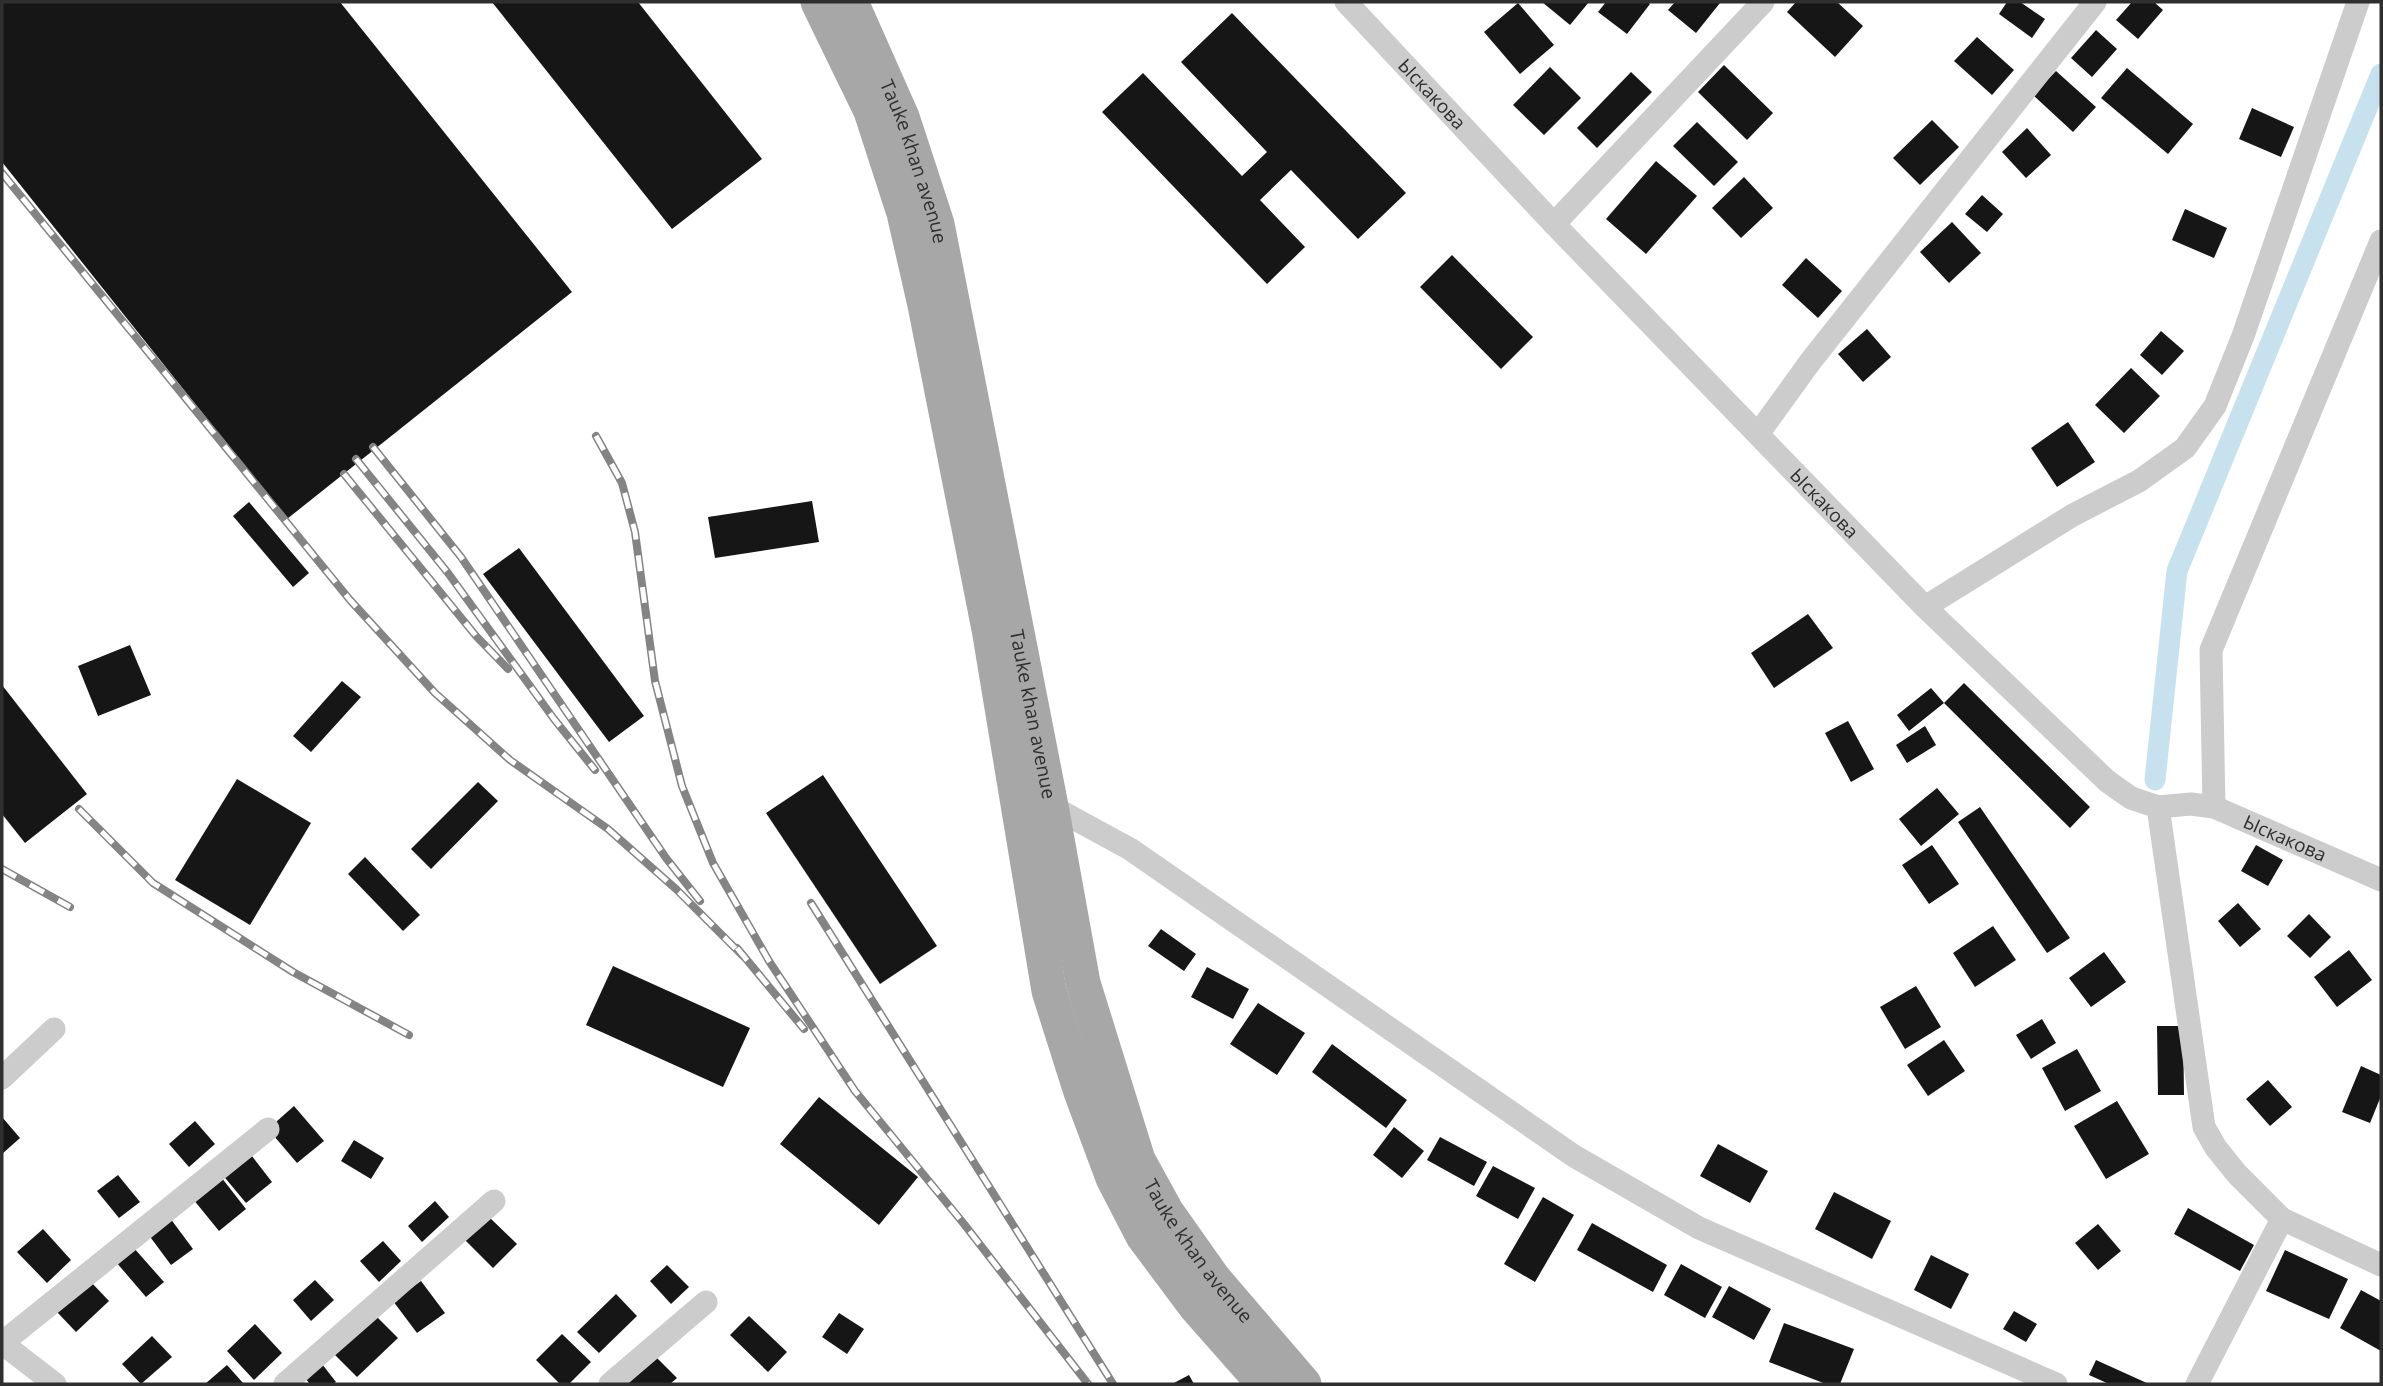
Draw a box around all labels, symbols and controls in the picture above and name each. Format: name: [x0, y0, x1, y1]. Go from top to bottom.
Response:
street label: Ыскакова: [1392, 53, 1472, 135]
street label: Tauke khan avenue: [874, 75, 954, 246]
street label: Ыскакова: [1784, 462, 1865, 544]
street label: Tauke khan avenue: [1004, 628, 1062, 801]
street label: Ыскакова: [2239, 808, 2331, 868]
street label: Tauke khan avenue: [1138, 1174, 1259, 1328]

